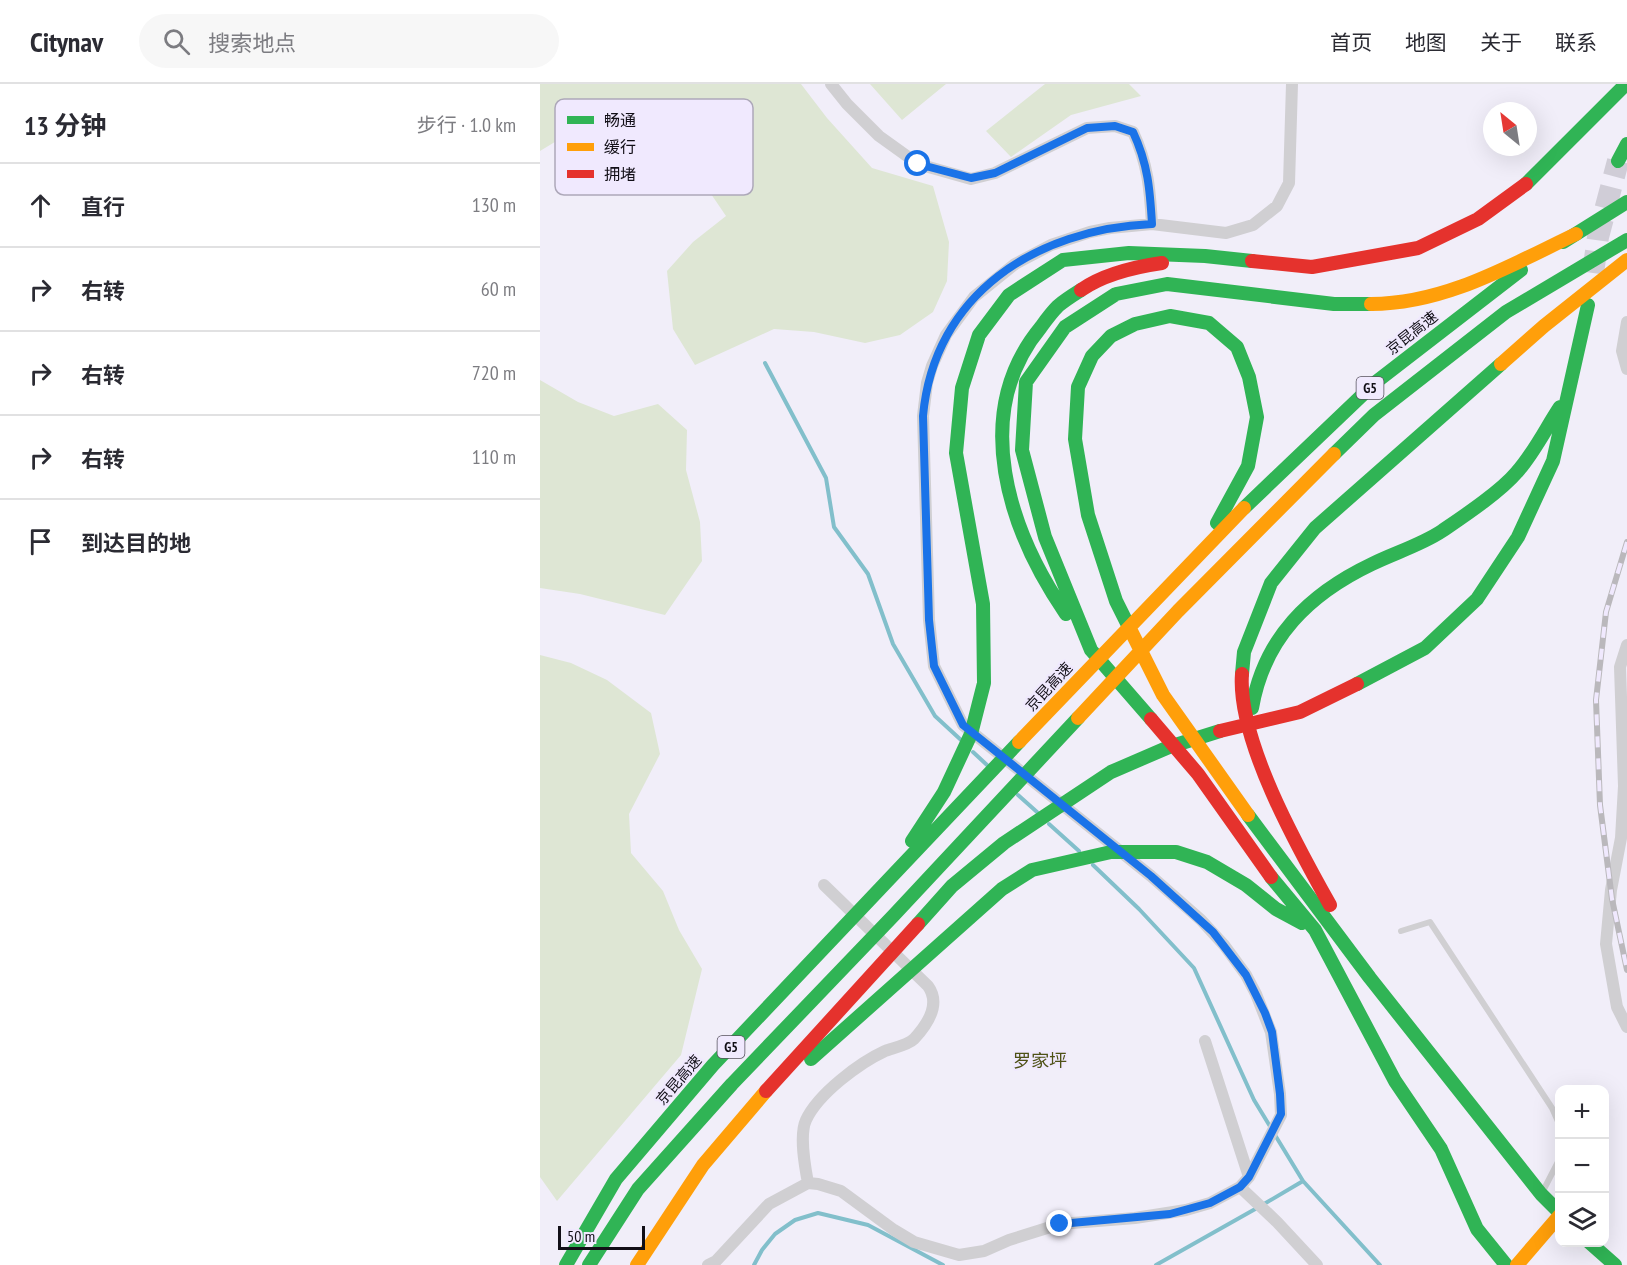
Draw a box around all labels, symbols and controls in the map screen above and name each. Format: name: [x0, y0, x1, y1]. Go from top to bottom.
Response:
search box: [139, 14, 559, 68]
text: Citynav: [30, 23, 103, 60]
icon: search: [160, 25, 193, 58]
text: 搜索地点: [208, 29, 296, 57]
text: 首页: [1330, 29, 1372, 56]
text: 地图: [1405, 29, 1447, 56]
text: 关于: [1480, 29, 1522, 56]
text: 联系: [1555, 29, 1597, 56]
legend: [555, 99, 753, 195]
north arrow: [1483, 102, 1537, 156]
text: 13 分钟: [24, 109, 106, 142]
text: 畅通: [604, 110, 636, 130]
text: 步行 · 1.0 km: [417, 112, 516, 138]
text: 缓行: [604, 137, 636, 157]
route start: [904, 150, 930, 176]
text: 拥堵: [604, 164, 636, 184]
icon: ahead: [24, 189, 57, 222]
text: 130 m: [472, 192, 516, 218]
text: 直行: [81, 193, 125, 221]
icon: right: [24, 273, 57, 306]
text: 60 m: [481, 276, 516, 302]
text: 右转: [81, 277, 125, 305]
street label: 京昆高速: [1382, 307, 1441, 359]
icon: right: [24, 357, 57, 390]
text: 720 m: [472, 360, 516, 386]
text: 右转: [81, 361, 125, 389]
road number: G5: [1356, 377, 1384, 399]
icon: right: [24, 441, 57, 474]
text: 110 m: [472, 444, 516, 470]
text: 右转: [81, 445, 125, 473]
icon: arrive: [24, 525, 57, 558]
text: 到达目的地: [81, 529, 191, 557]
street label: 京昆高速: [1021, 658, 1076, 715]
road number: G5: [718, 1036, 744, 1058]
district label: 罗家坪: [1013, 1049, 1067, 1072]
street label: 京昆高速: [652, 1051, 705, 1109]
map controls: [1555, 1085, 1609, 1247]
button: +: [1555, 1085, 1609, 1139]
button: −: [1555, 1139, 1609, 1193]
button: layers: [1555, 1193, 1609, 1247]
route end: [1046, 1210, 1072, 1236]
scale bar: [558, 1223, 645, 1250]
text: 50 m: [567, 1226, 595, 1246]

